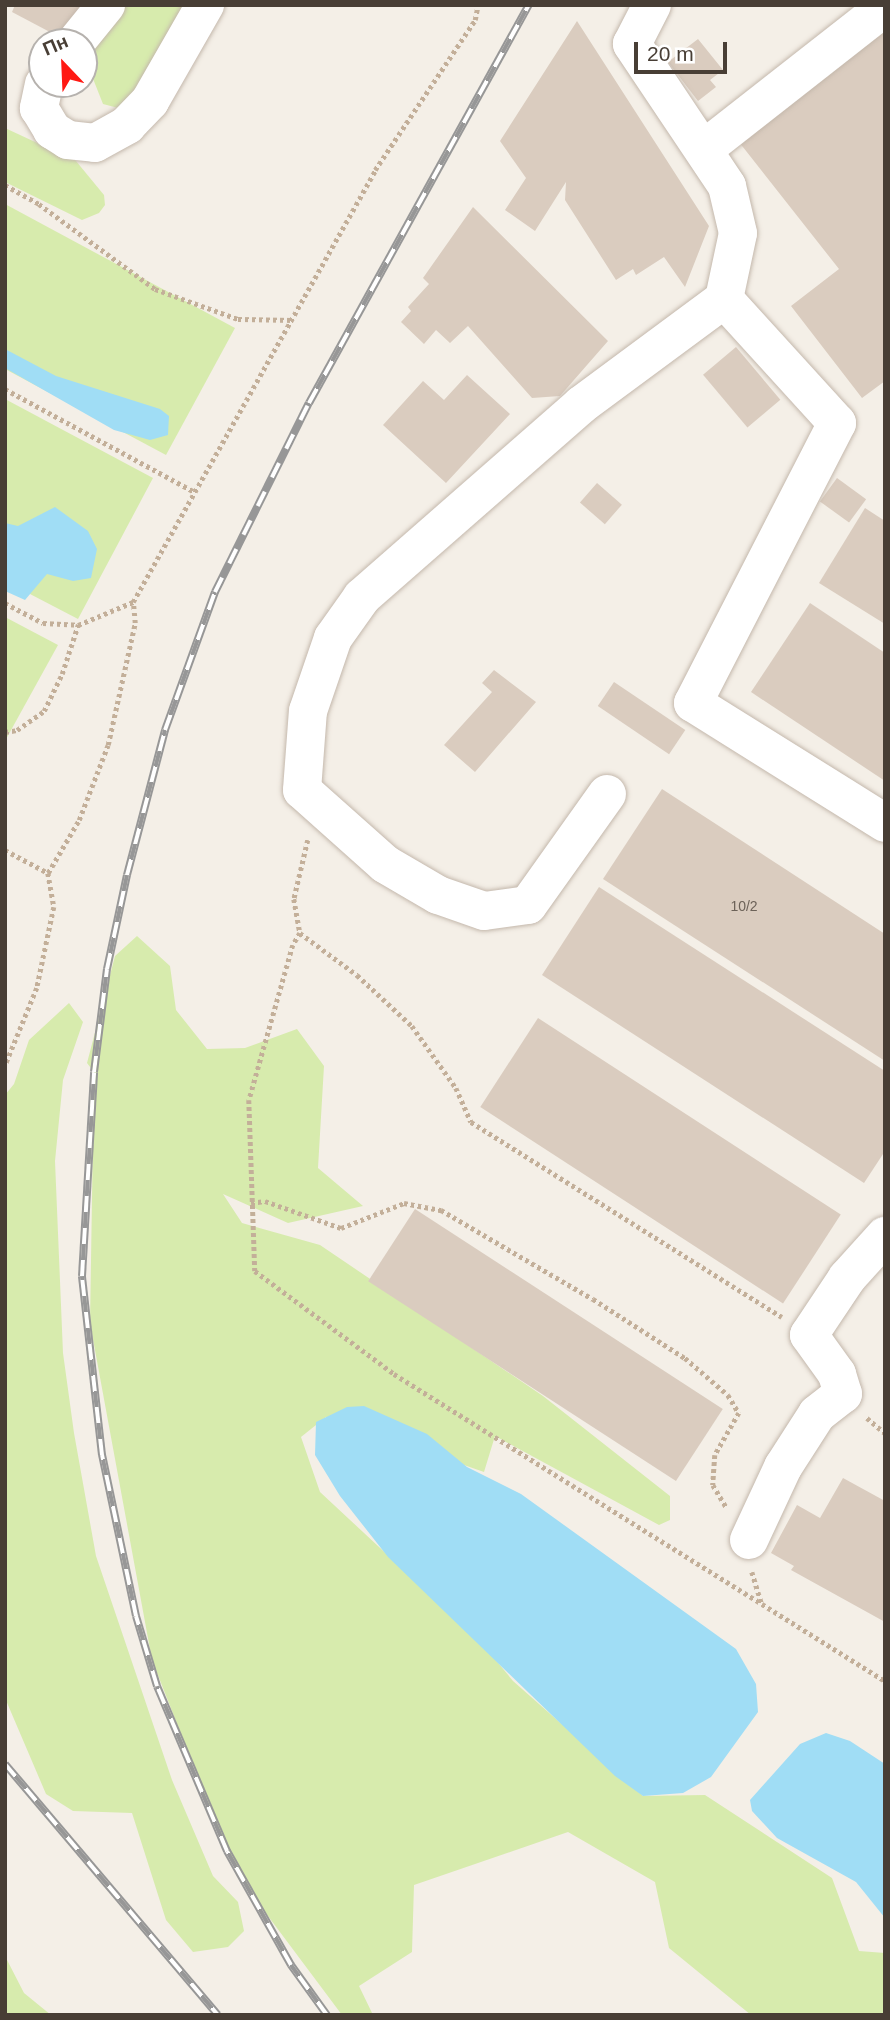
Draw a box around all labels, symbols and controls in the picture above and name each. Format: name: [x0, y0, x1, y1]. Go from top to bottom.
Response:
north arrow: [28, 28, 98, 98]
scale bar: [638, 28, 731, 72]
text: Пн: [40, 30, 71, 60]
text: 20 m: [647, 42, 694, 65]
house number: 10/2: [730, 898, 758, 914]

